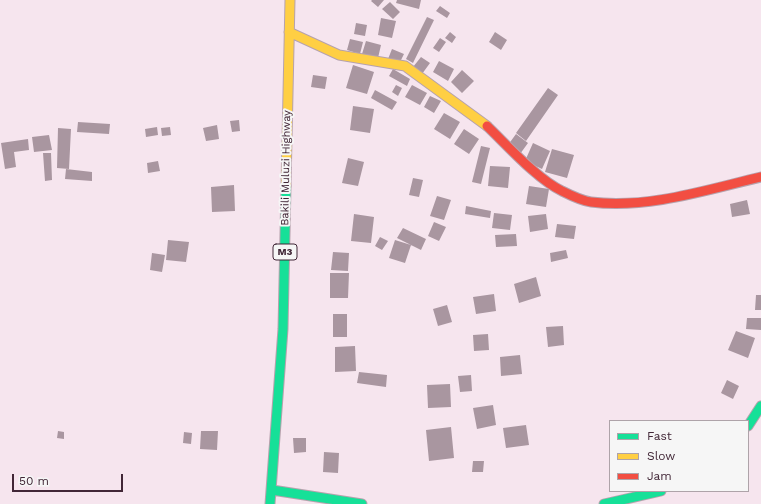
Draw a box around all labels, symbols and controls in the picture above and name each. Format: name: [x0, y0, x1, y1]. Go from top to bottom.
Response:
street label: Bakili Muluzi Highway: [278, 110, 294, 226]
road number: M3: [273, 244, 297, 260]
legend: [609, 420, 749, 492]
text: Fast: [647, 429, 672, 443]
text: Slow: [647, 449, 675, 463]
scale bar: [14, 466, 125, 492]
text: Jam: [647, 469, 672, 483]
text: 50 m: [19, 474, 49, 488]

